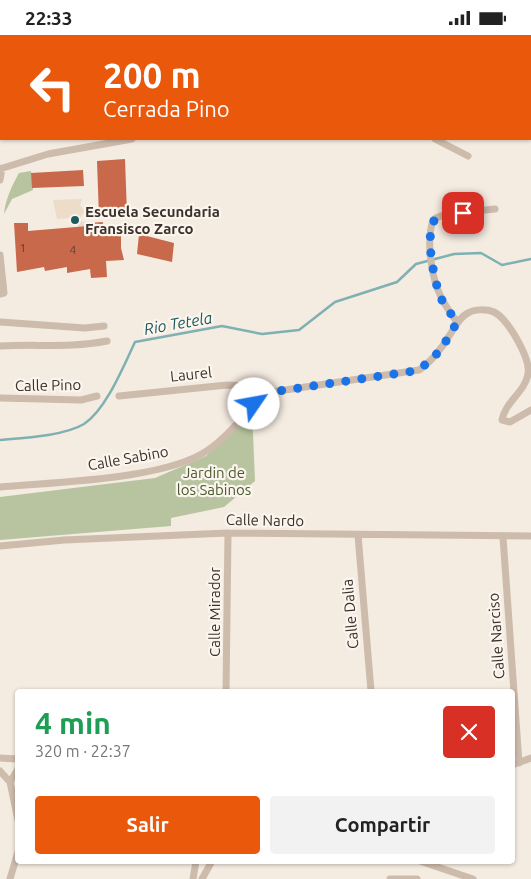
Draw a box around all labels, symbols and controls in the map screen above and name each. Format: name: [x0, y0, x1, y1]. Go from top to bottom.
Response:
text: 22:33: [25, 7, 73, 29]
icon: left: [20, 55, 85, 120]
text: 200 m: [103, 55, 201, 95]
text: Cerrada Pino: [103, 96, 230, 121]
pin: [442, 192, 484, 234]
icon: arrive: [449, 199, 477, 227]
place label: Escuela Secundaria Fransisco Zarco: [85, 203, 220, 237]
marker: Escuela Secundaria Fransisco Zarco: [69, 214, 81, 226]
house number: 1: [20, 241, 26, 254]
house number: 4: [70, 243, 77, 256]
water label: Rio Tetela: [142, 308, 214, 338]
street label: Laurel: [169, 363, 213, 385]
street label: Calle Pino: [15, 376, 81, 394]
position arrow: [227, 377, 279, 429]
street label: Calle Sabino: [86, 443, 170, 473]
park label: Jardin de los Sabinos: [177, 464, 251, 498]
street label: Calle Nardo: [226, 511, 304, 529]
street label: Calle Mirador: [206, 567, 223, 657]
street label: Calle Dalia: [338, 578, 362, 650]
street label: Calle Narciso: [485, 592, 507, 680]
text: 4 min: [35, 706, 111, 740]
button: close: [443, 706, 495, 758]
text: 320 m · 22:37: [35, 742, 131, 760]
button: Salir: [35, 796, 260, 854]
button: Compartir: [270, 796, 495, 854]

